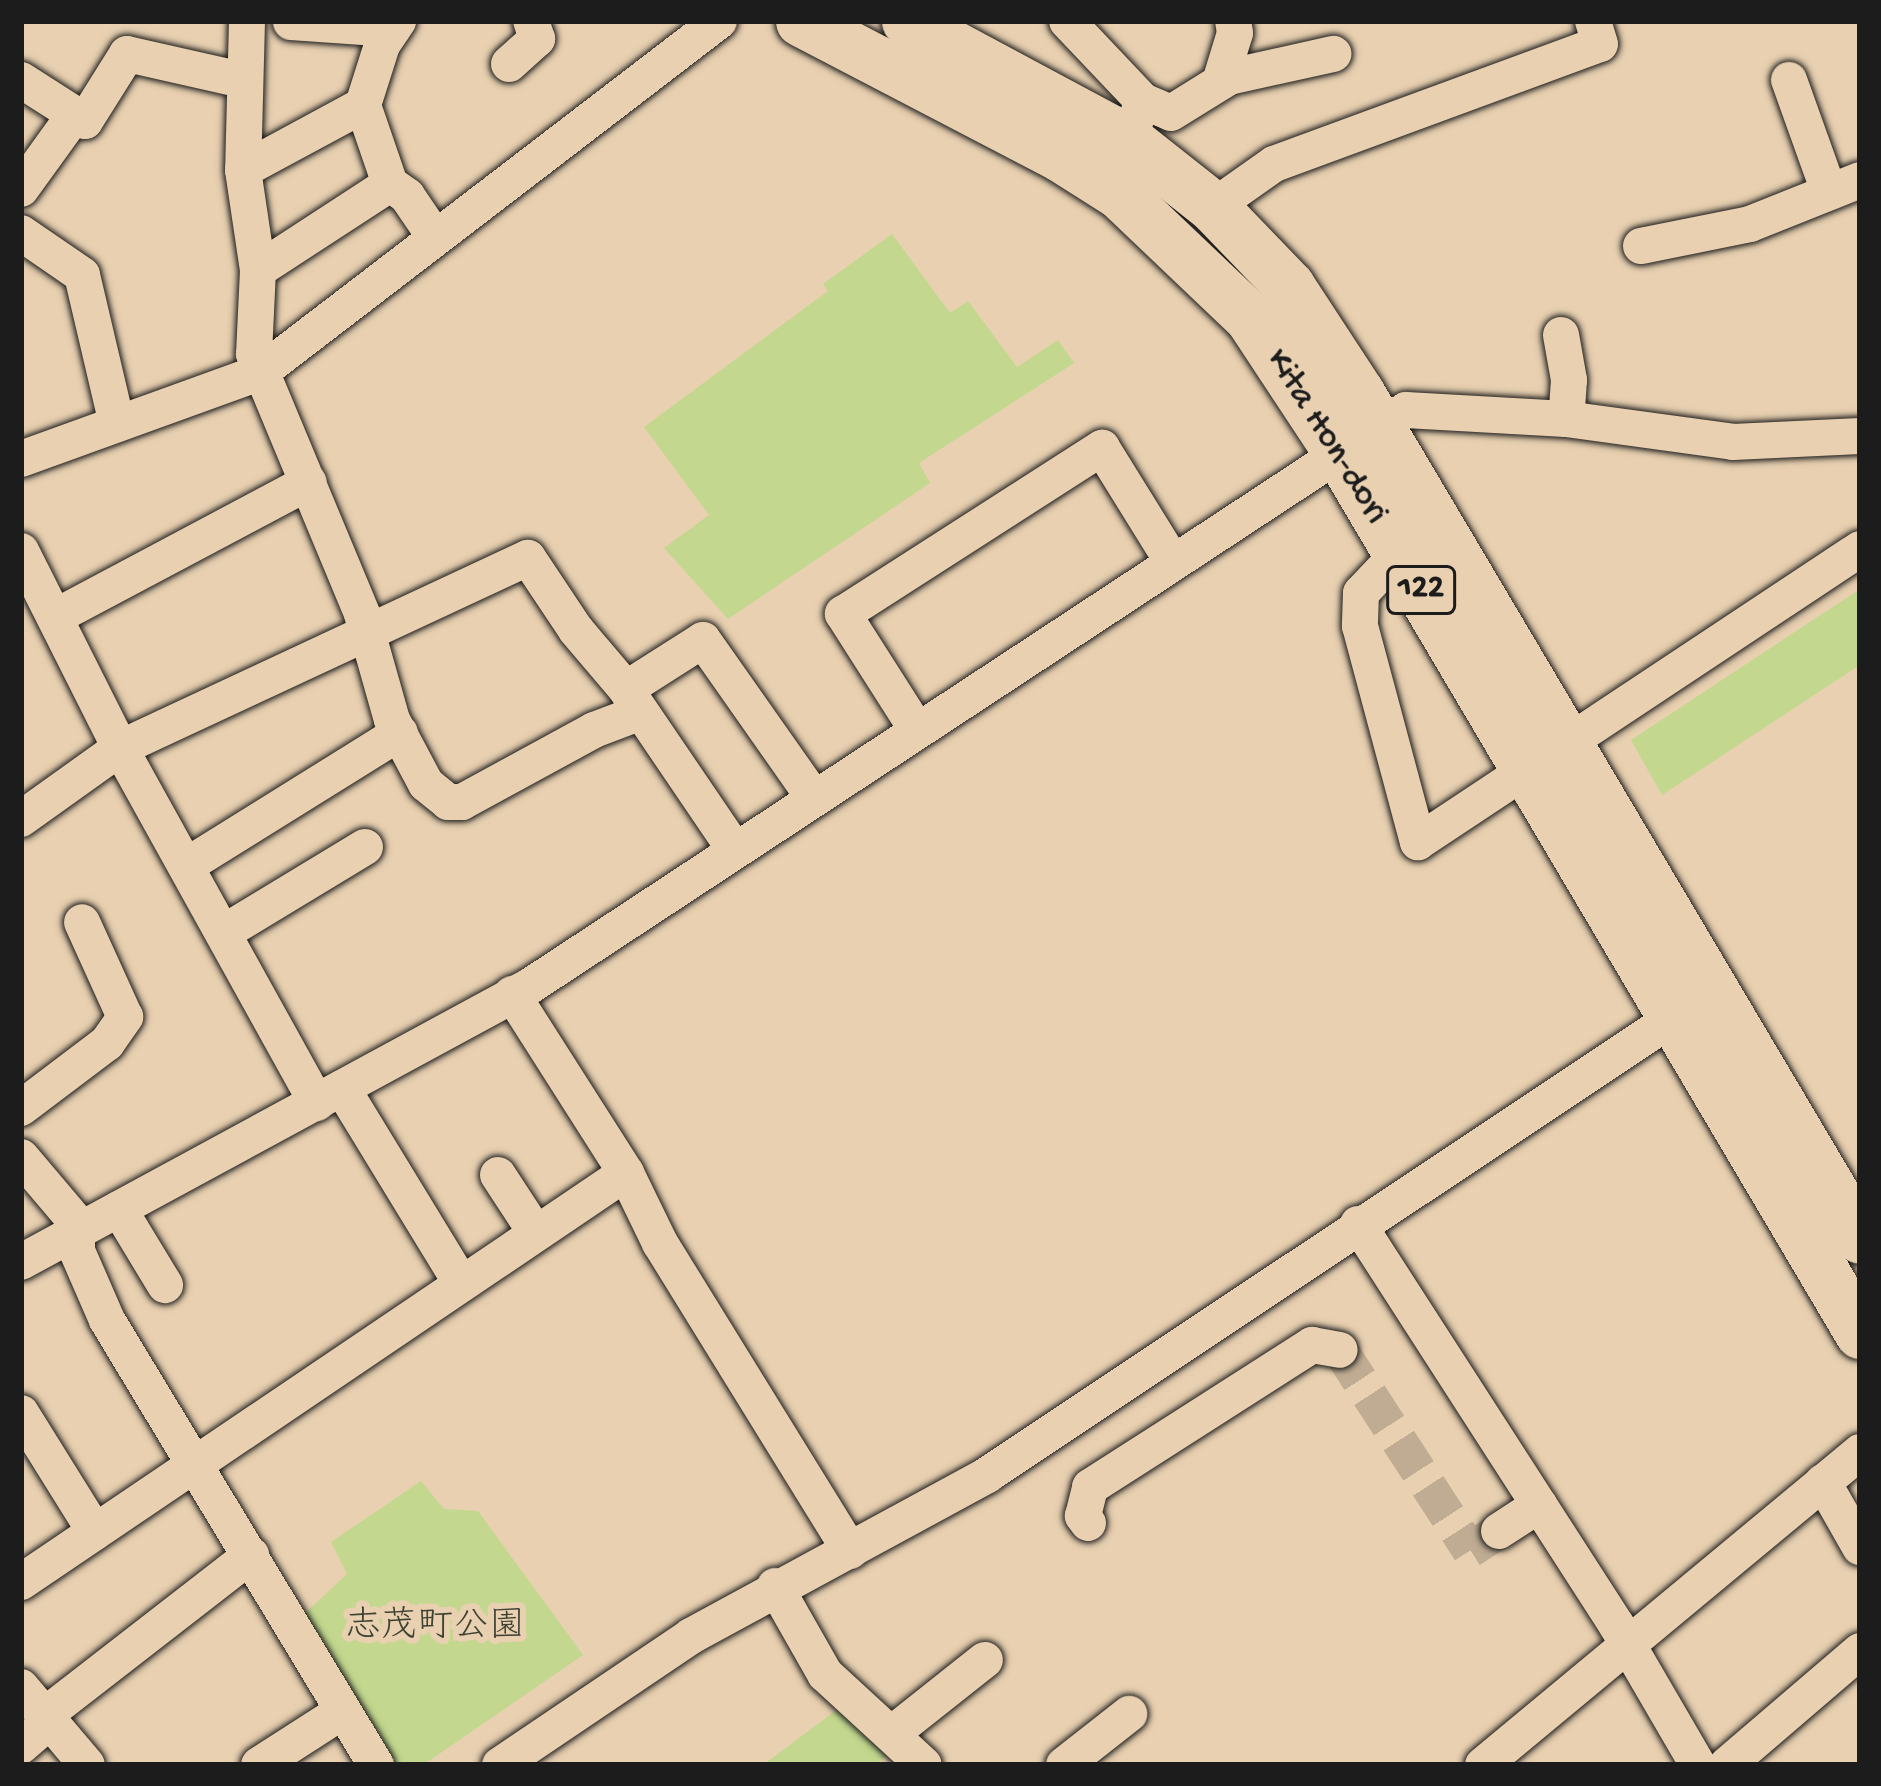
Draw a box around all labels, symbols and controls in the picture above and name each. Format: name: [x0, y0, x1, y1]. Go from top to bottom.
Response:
street label: Kita Hon-dori: [1255, 341, 1397, 533]
road number: 122: [1385, 563, 1457, 617]
park label: 志茂町公園: [345, 1607, 525, 1651]

